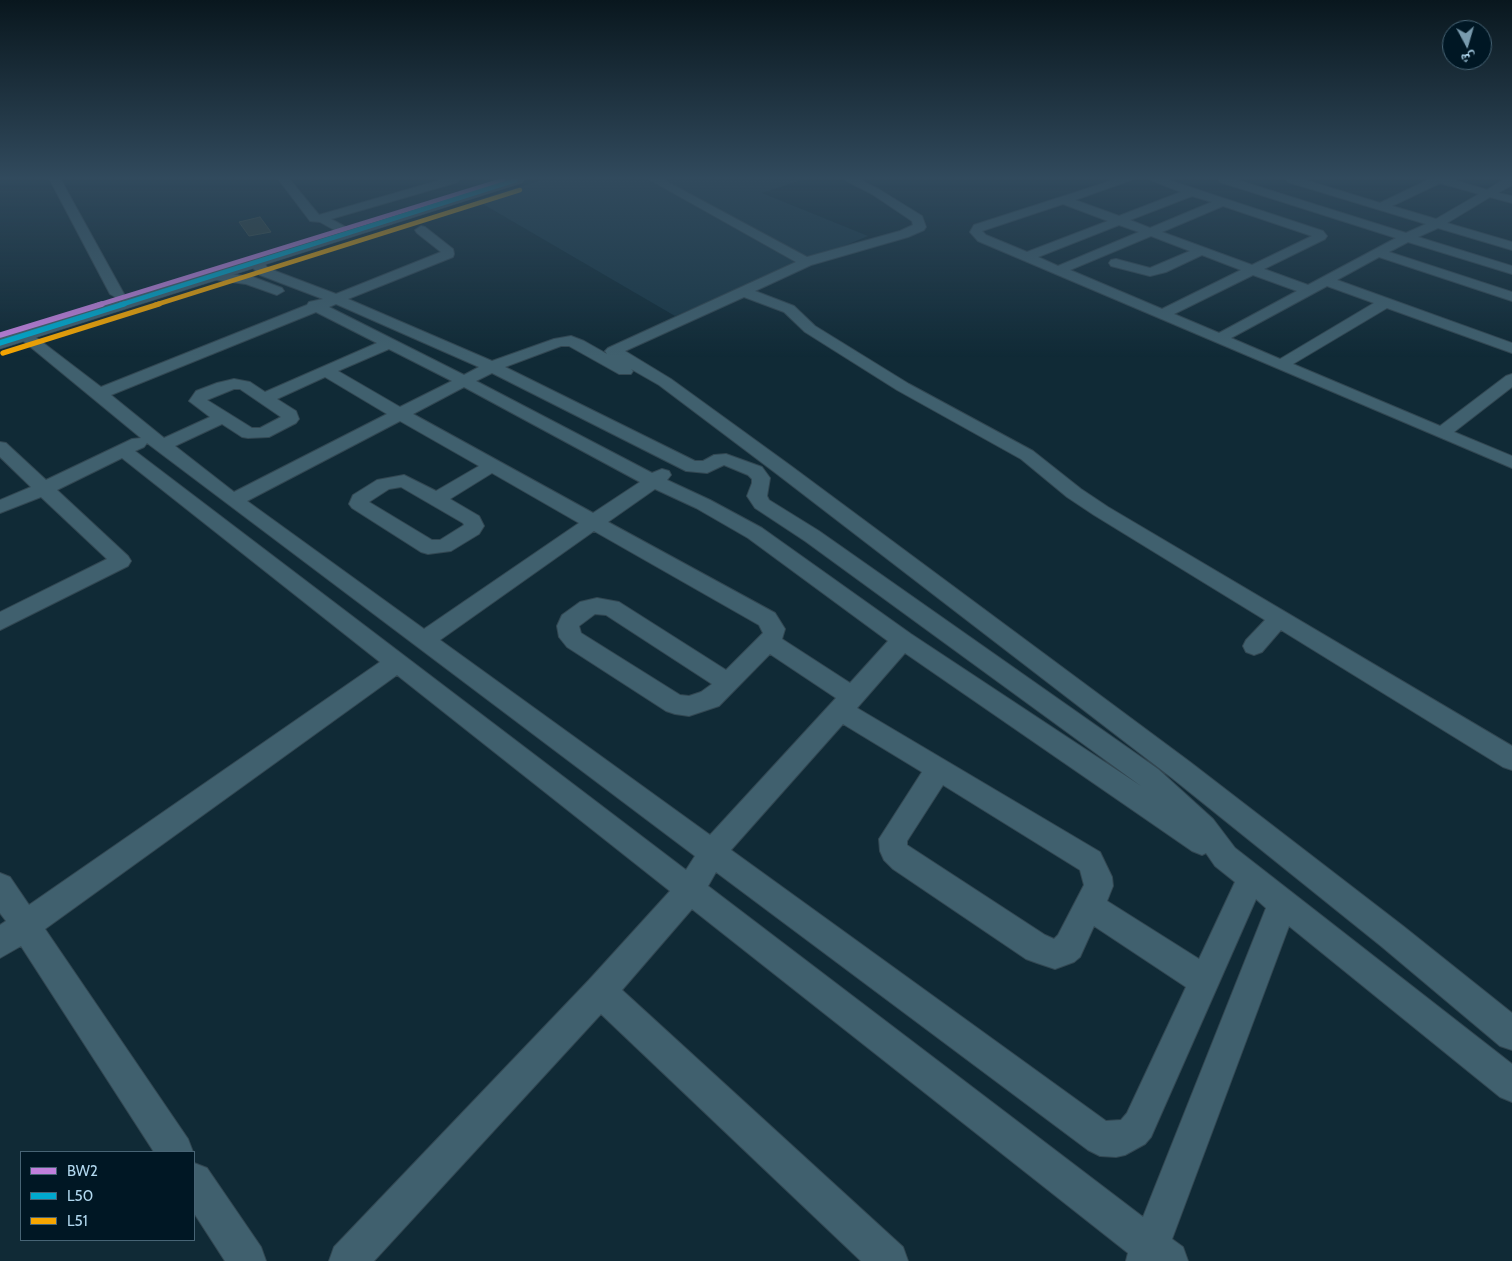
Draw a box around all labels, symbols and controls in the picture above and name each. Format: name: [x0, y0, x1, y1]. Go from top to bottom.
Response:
north arrow: [1442, 20, 1492, 70]
text: ش: [1460, 49, 1477, 69]
legend: [20, 1151, 195, 1241]
text: BW2: [67, 1162, 98, 1180]
text: L50: [67, 1187, 93, 1205]
text: L51: [67, 1212, 88, 1230]

